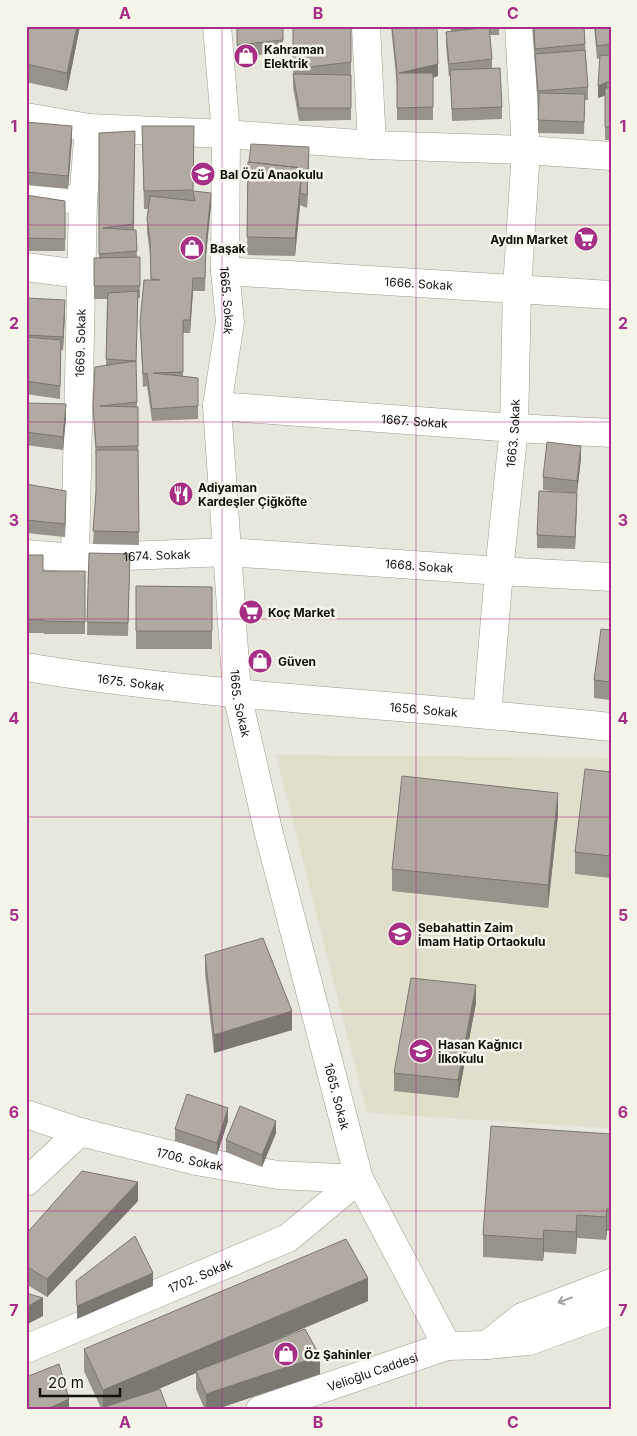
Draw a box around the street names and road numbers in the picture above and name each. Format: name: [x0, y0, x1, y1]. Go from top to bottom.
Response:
street label: 1665. Sokak: [217, 266, 238, 336]
street label: 1666. Sokak: [384, 273, 454, 293]
street label: 1669. Sokak: [72, 308, 88, 378]
street label: 1663. Sokak: [502, 398, 522, 468]
street label: 1667. Sokak: [381, 411, 449, 431]
street label: 1674. Sokak: [123, 546, 191, 564]
street label: 1668. Sokak: [384, 556, 454, 575]
street label: 1665. Sokak: [228, 669, 254, 739]
street label: 1675. Sokak: [96, 670, 166, 693]
street label: 1656. Sokak: [389, 699, 459, 720]
street label: 1665. Sokak: [322, 1061, 353, 1132]
street label: 1706. Sokak: [155, 1144, 225, 1173]
street label: 1702. Sokak: [166, 1255, 235, 1295]
street label: Velioğlu Caddesi: [325, 1349, 420, 1394]

